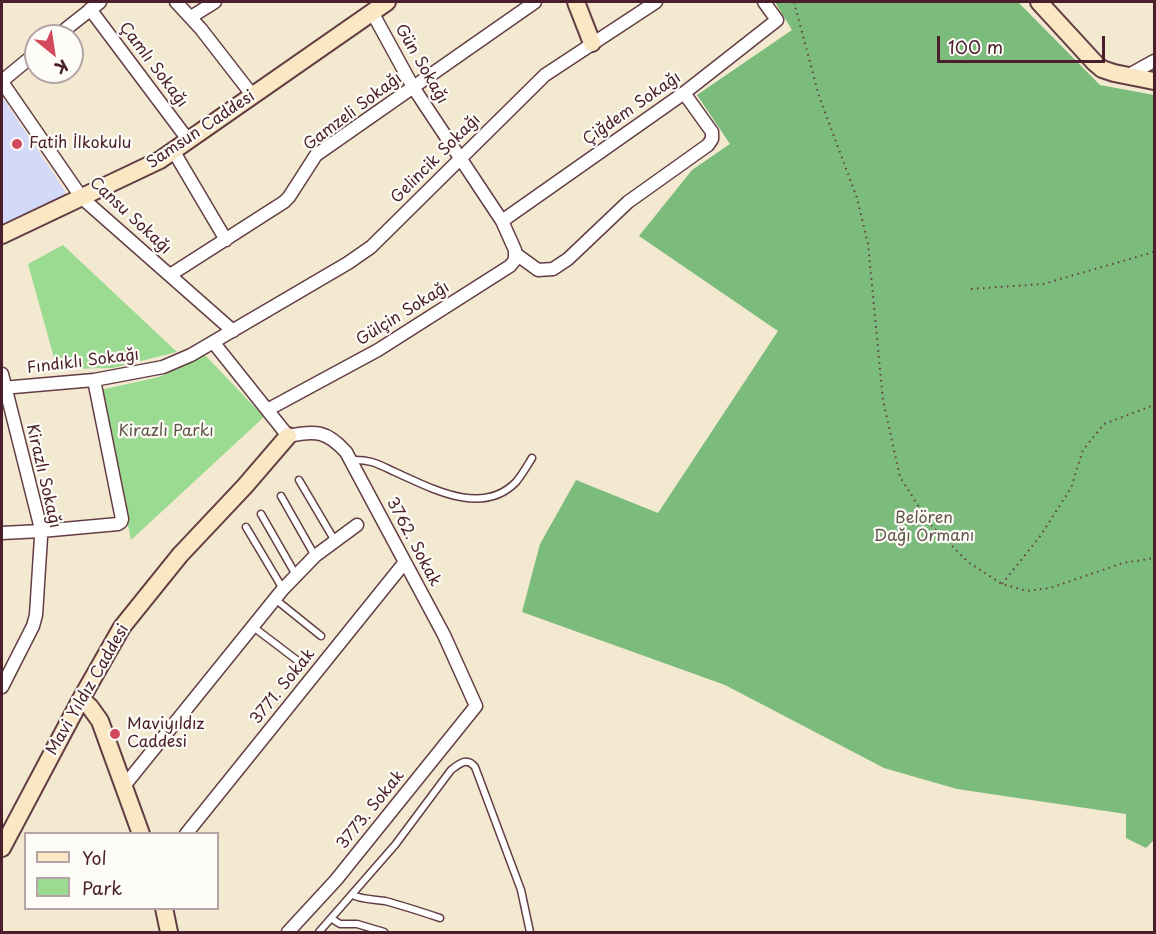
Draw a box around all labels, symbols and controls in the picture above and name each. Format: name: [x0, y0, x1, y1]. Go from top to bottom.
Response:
street label: Çamlı Sokağı: [115, 18, 191, 112]
street label: Gün Sokağı: [390, 21, 452, 107]
north arrow: [24, 24, 84, 84]
scale bar: [940, 24, 1108, 62]
text: 100 m: [948, 33, 1003, 60]
text: K: [51, 55, 73, 81]
street label: Çiğdem Sokağı: [580, 68, 684, 150]
street label: Gamzeli Sokağı: [300, 69, 406, 155]
street label: Samsun Caddesi: [143, 87, 259, 173]
street label: Gelincik Sokağı: [387, 110, 485, 208]
place label: Fatih İlkokulu: [29, 134, 131, 154]
marker: Fatih İlkokulu: [10, 137, 24, 151]
street label: Cansu Sokağı: [85, 173, 175, 259]
street label: Gülçin Sokağı: [353, 278, 453, 350]
street label: Fındıklı Sokağı: [26, 346, 140, 378]
street label: Kirazlı Sokağı: [22, 422, 64, 530]
park label: Kirazlı Parkı: [118, 422, 214, 442]
street label: 3762. Sokak: [382, 494, 444, 590]
park label: Belören Dağı Ormanı: [874, 509, 974, 547]
street label: Mavi Yıldız Caddesi: [43, 621, 133, 759]
street label: 3771. Sokak: [247, 645, 319, 729]
place label: Maviyıldız Caddesi: [127, 715, 205, 753]
marker: Maviyıldız Caddesi: [108, 727, 122, 741]
street label: 3773. Sokak: [333, 767, 409, 853]
legend: [24, 832, 219, 910]
text: Yol: [82, 844, 107, 871]
text: Park: [82, 874, 122, 901]

